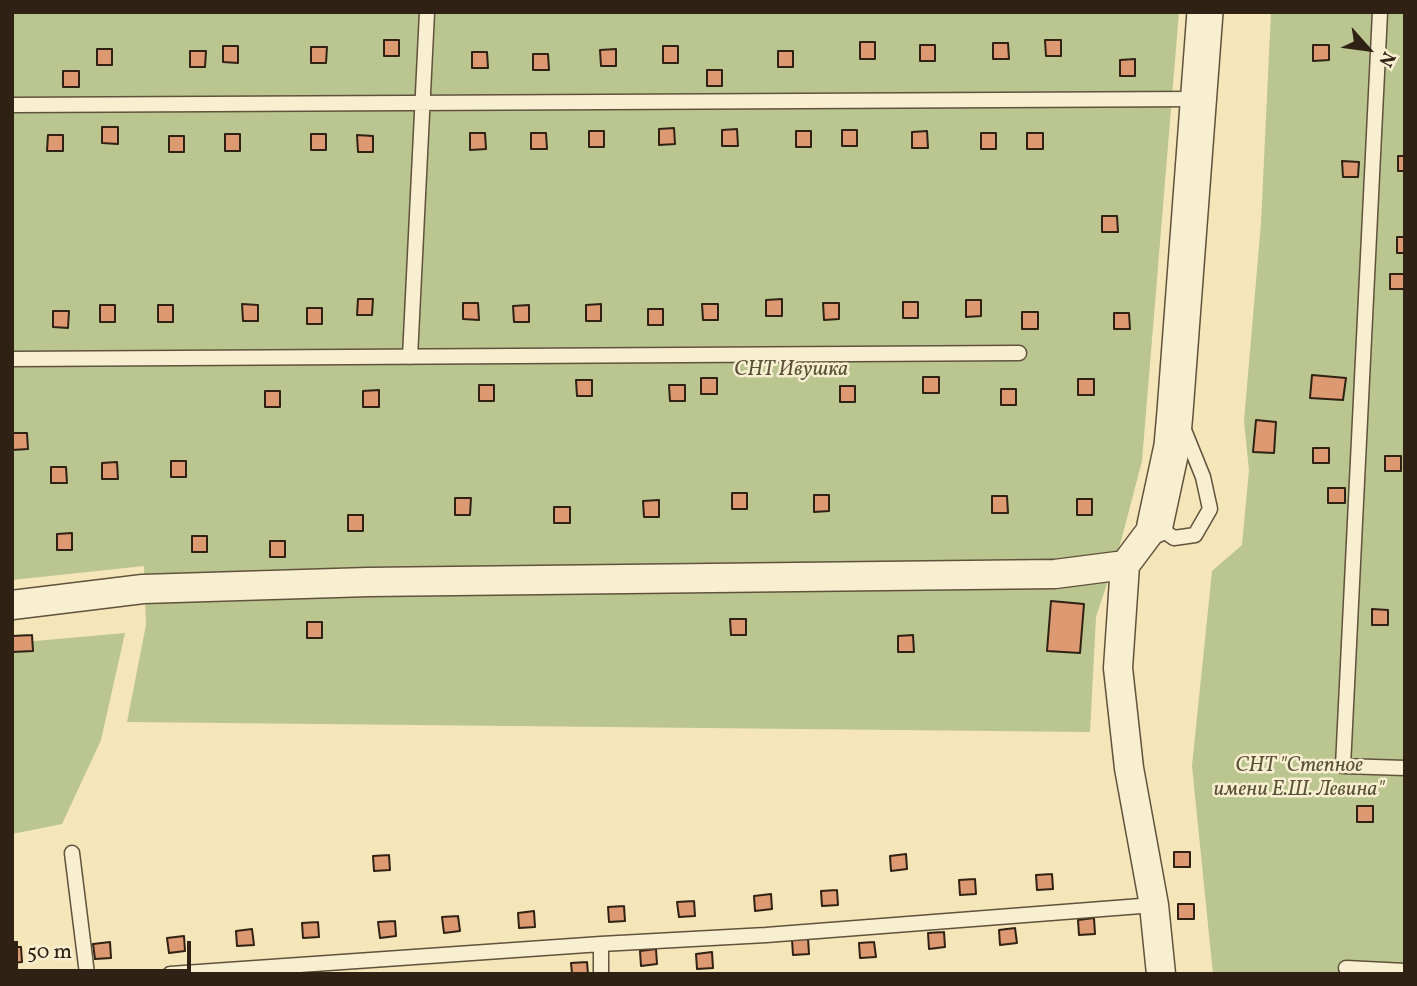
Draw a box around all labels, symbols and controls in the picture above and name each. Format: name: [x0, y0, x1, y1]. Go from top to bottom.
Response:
north arrow: [1333, 14, 1403, 84]
text: N: [1372, 47, 1401, 71]
park label: СНТ Ивушка: [734, 358, 848, 384]
park label: СНТ "Степное имени Е.Ш. Левина": [1214, 754, 1384, 804]
scale bar: [18, 926, 194, 970]
text: 50 m: [27, 938, 72, 967]

